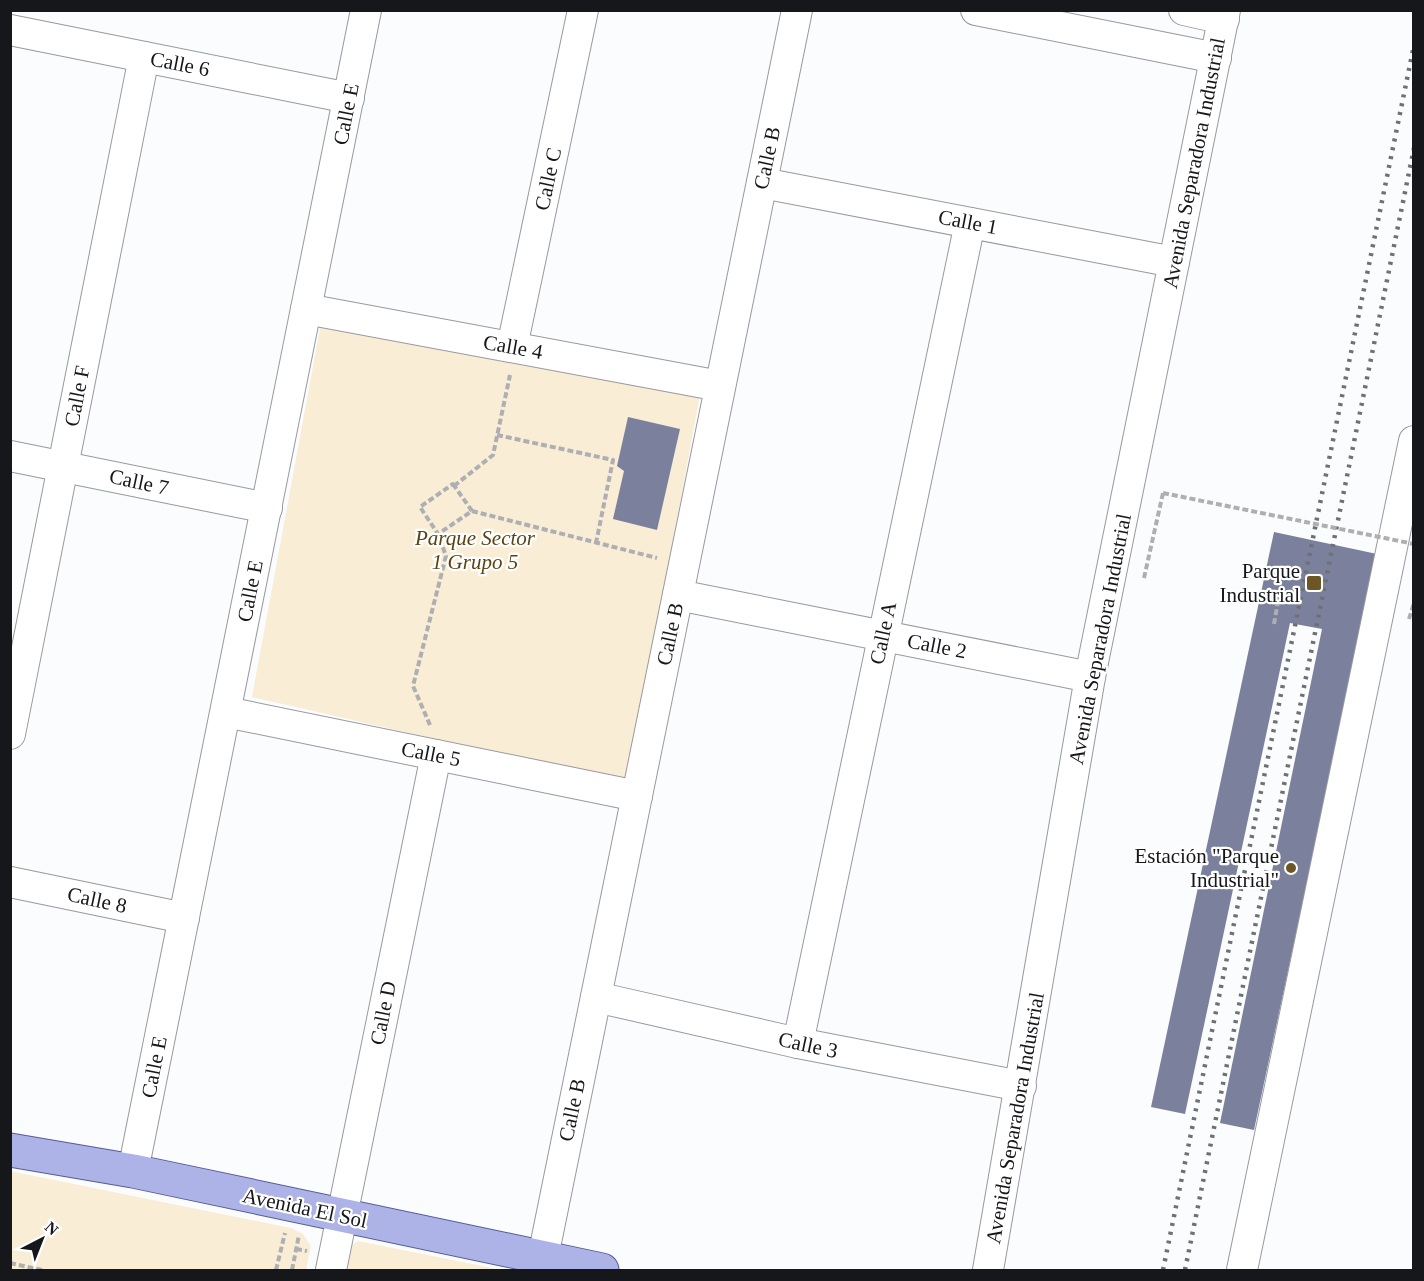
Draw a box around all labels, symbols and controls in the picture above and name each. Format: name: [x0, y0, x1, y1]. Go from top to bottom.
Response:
street label: Avenida Separadora Industrial: [1158, 35, 1230, 290]
street label: Calle 6: [148, 46, 212, 82]
street label: Calle E: [328, 81, 364, 147]
street label: Calle B: [749, 124, 785, 192]
street label: Calle C: [530, 145, 566, 213]
street label: Calle 1: [936, 204, 1000, 240]
street label: Calle 4: [481, 330, 545, 364]
street label: Calle F: [59, 364, 95, 428]
street label: Calle 7: [107, 464, 171, 500]
street label: Avenida Separadora Industrial: [1064, 511, 1136, 766]
park label: Parque Sector 1 Grupo 5: [414, 526, 536, 574]
street label: Calle E: [232, 558, 268, 624]
place label: Parque Industrial: [1220, 559, 1300, 607]
marker: Parque Industrial: [1305, 574, 1323, 592]
street label: Calle A: [865, 599, 902, 667]
street label: Calle B: [652, 600, 688, 668]
street label: Calle 2: [905, 628, 969, 664]
street label: Calle 5: [399, 736, 463, 772]
place label: Estación "Parque Industrial": [1135, 844, 1279, 892]
marker: Estación "Parque Industrial": [1284, 861, 1298, 875]
street label: Calle 8: [65, 882, 129, 918]
street label: Calle D: [365, 979, 401, 1047]
street label: Avenida Separadora Industrial: [981, 990, 1049, 1246]
street label: Calle 3: [776, 1027, 840, 1063]
street label: Calle E: [136, 1034, 172, 1100]
street label: Calle B: [554, 1076, 590, 1144]
street label: Avenida El Sol: [241, 1183, 370, 1233]
north arrow: [12, 1209, 72, 1269]
text: N: [42, 1218, 62, 1239]

